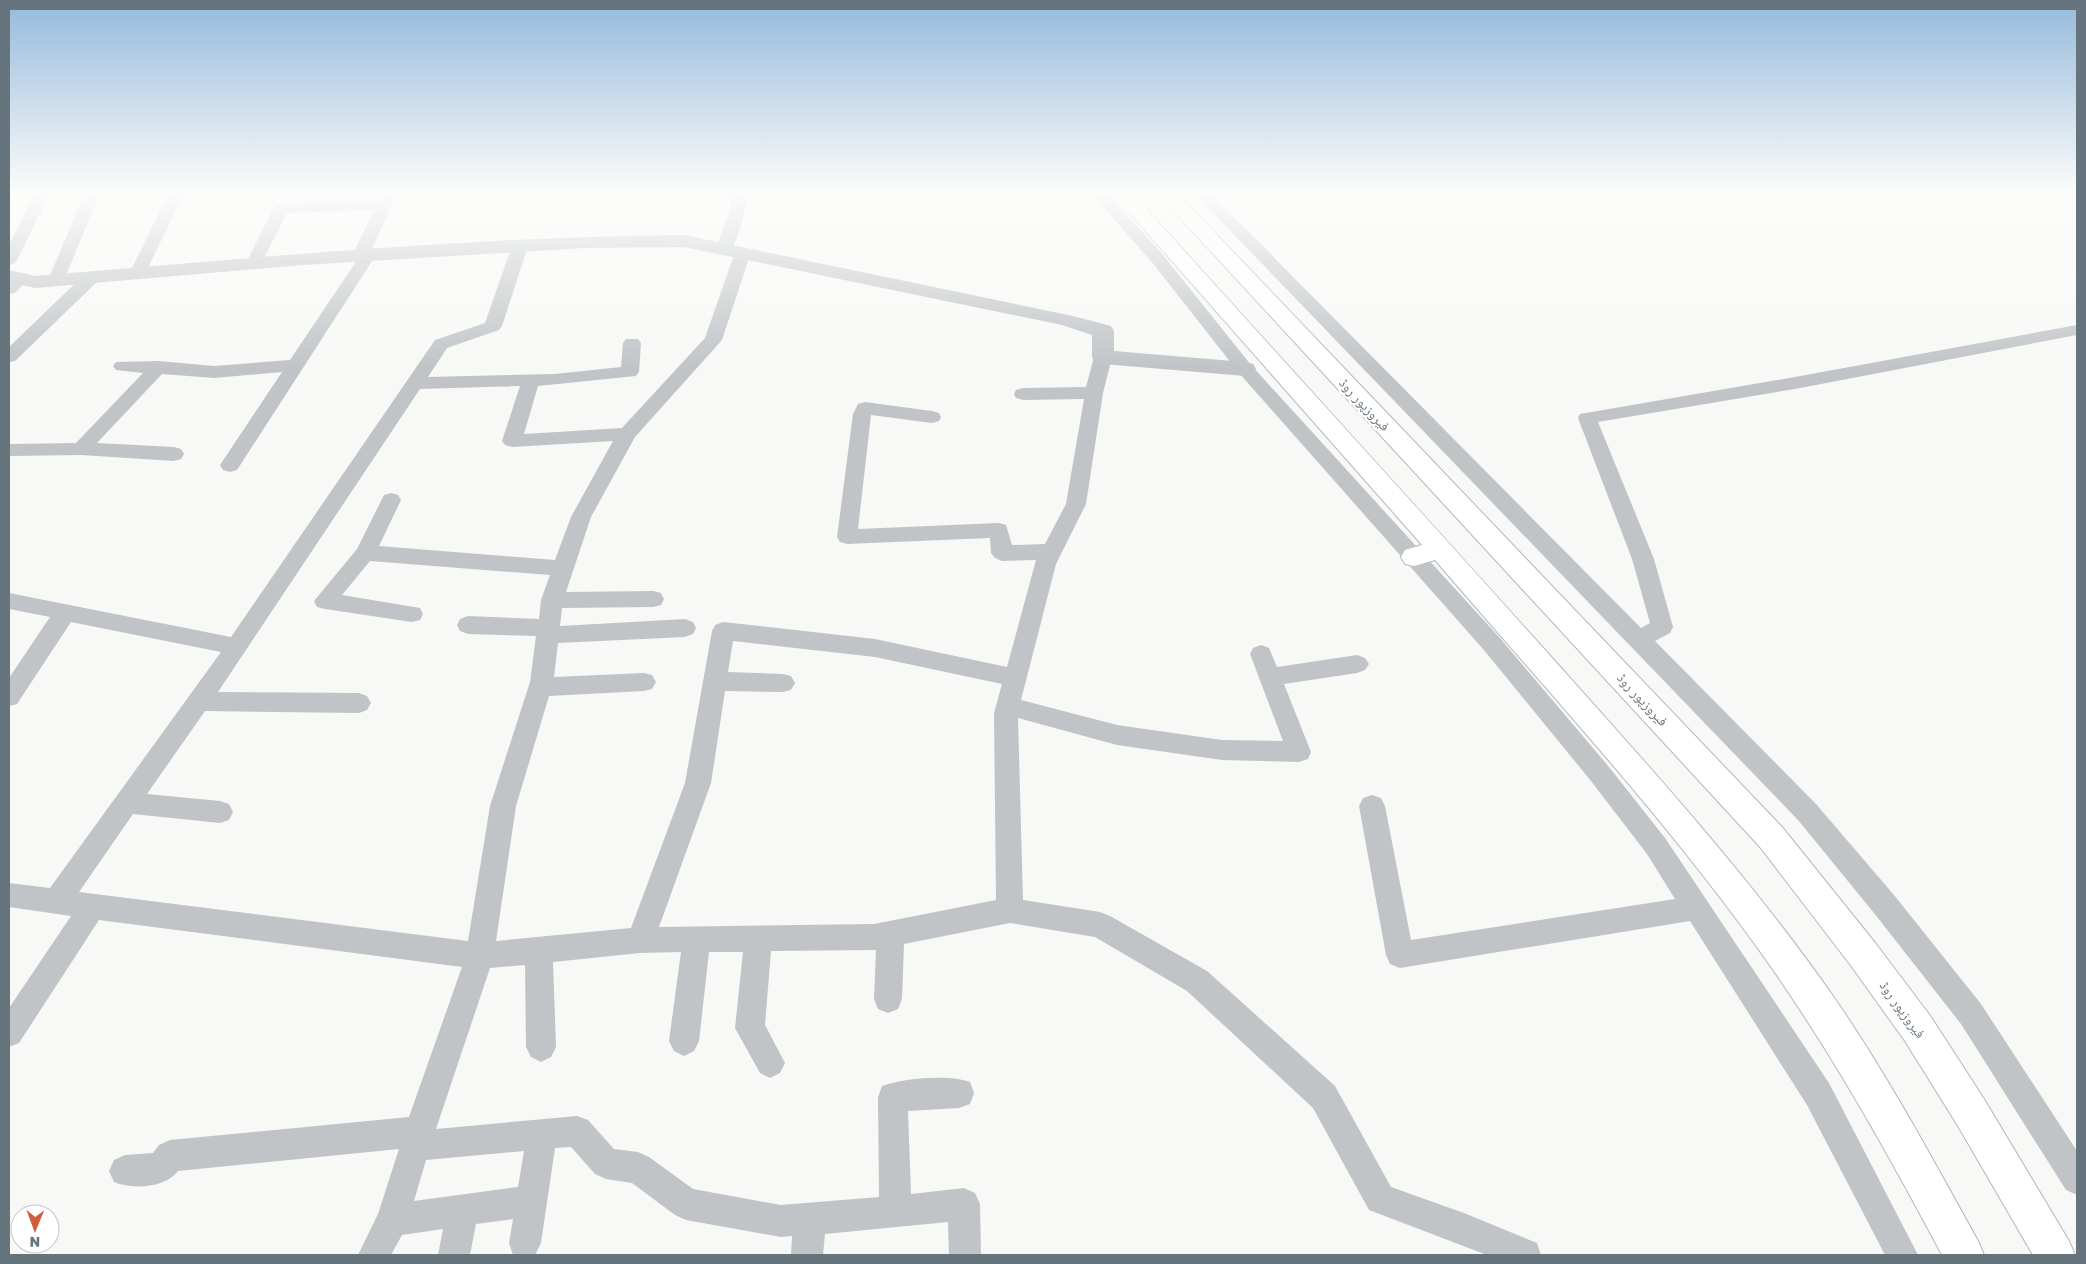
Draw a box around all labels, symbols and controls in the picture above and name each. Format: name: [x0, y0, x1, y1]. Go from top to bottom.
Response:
street label: فیروزپور روڈ: [1335, 374, 1394, 435]
street label: فیروزپور روڈ: [1613, 669, 1672, 730]
street label: فیروزپور روڈ: [1876, 977, 1930, 1042]
north arrow: [10, 1204, 60, 1254]
text: N: [29, 1234, 40, 1251]

